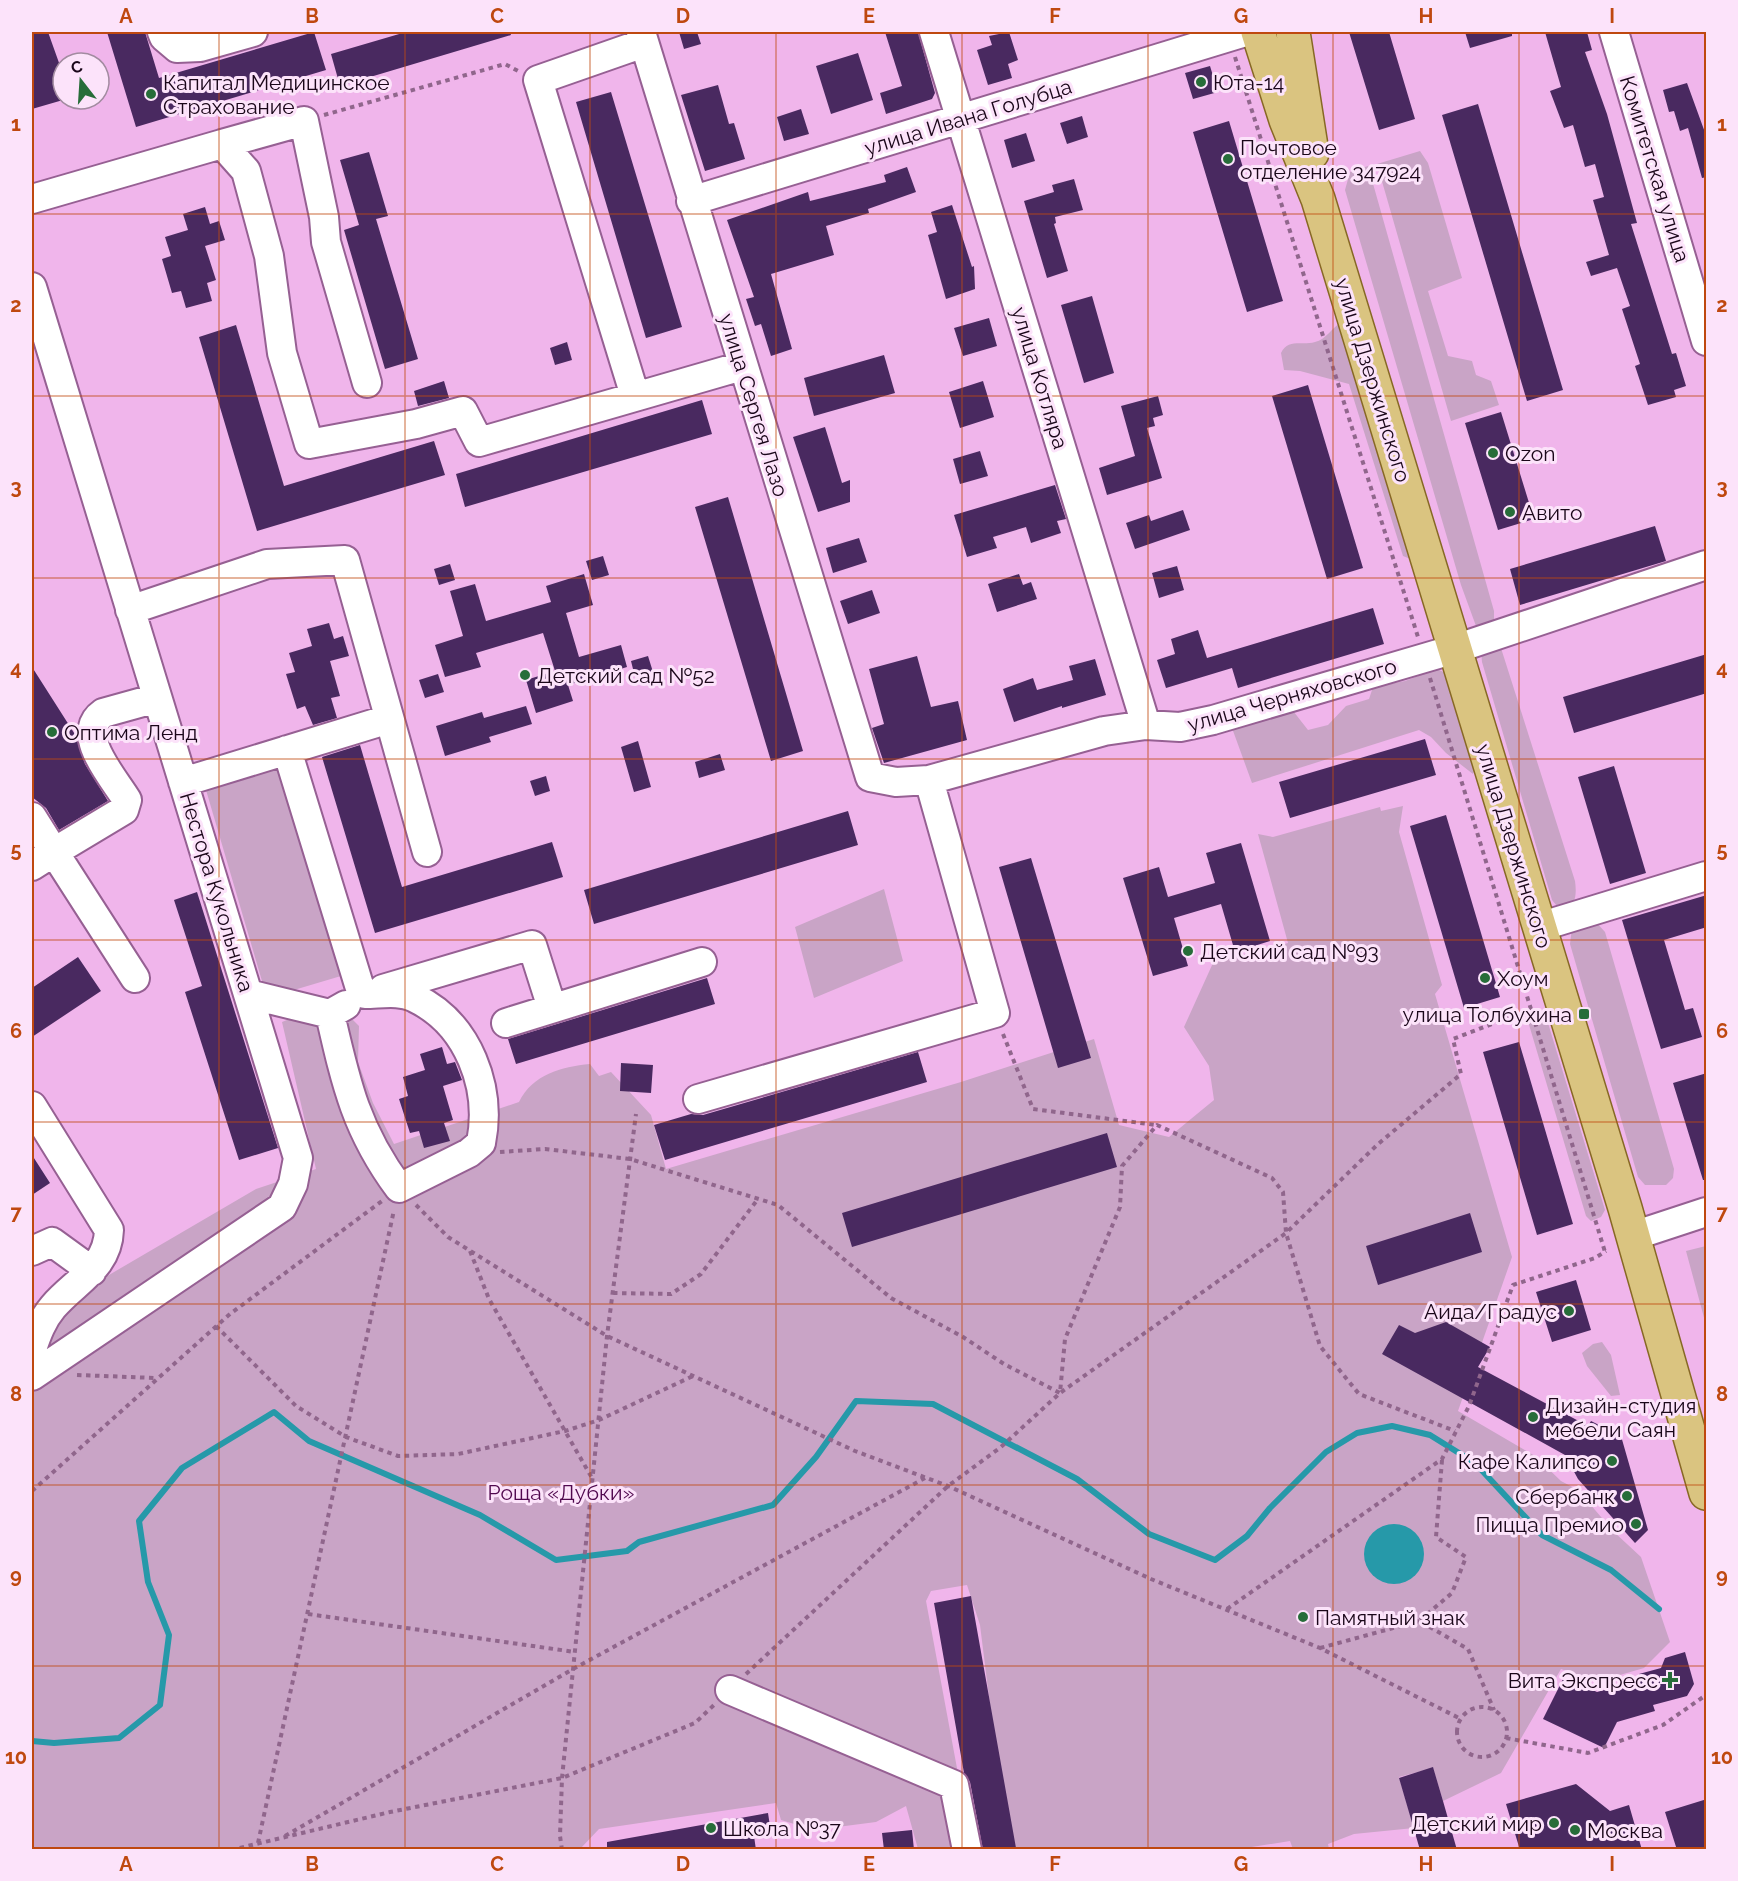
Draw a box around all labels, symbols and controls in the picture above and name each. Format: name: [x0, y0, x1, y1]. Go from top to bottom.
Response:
text: A: [119, 4, 133, 28]
text: B: [305, 4, 319, 28]
text: C: [490, 4, 504, 28]
text: D: [676, 4, 690, 28]
text: E: [863, 4, 875, 28]
text: F: [1049, 4, 1061, 28]
text: G: [1234, 4, 1248, 28]
text: H: [1419, 4, 1433, 28]
text: I: [1609, 4, 1615, 28]
north arrow: [51, 51, 111, 111]
text: С: [69, 56, 85, 78]
place label: Капитал Медицинское Страхование: [163, 70, 390, 119]
place label: Юта-14: [1213, 70, 1284, 95]
street label: Комитетская улица: [1615, 73, 1695, 265]
street label: улица Ивана Голубца: [861, 74, 1075, 160]
marker: Юта-14: [1194, 75, 1208, 89]
marker: Капитал Медицинское Страхование: [144, 87, 158, 101]
text: 1: [11, 112, 21, 136]
text: 1: [1717, 112, 1727, 136]
place label: Почтовое отделение 347924: [1240, 135, 1421, 184]
marker: Почтовое отделение 347924: [1221, 152, 1235, 166]
street label: улица Дзержинского: [1330, 275, 1416, 485]
text: 2: [10, 293, 22, 317]
text: 2: [1716, 293, 1728, 317]
street label: улица Котляра: [1007, 304, 1073, 452]
street label: улица Сергея Лазо: [714, 310, 794, 500]
place label: Ozon: [1505, 441, 1556, 466]
marker: Ozon: [1486, 446, 1500, 460]
text: 3: [10, 475, 22, 499]
text: 3: [1716, 475, 1728, 499]
place label: Авито: [1522, 500, 1582, 525]
marker: Авито: [1503, 505, 1517, 519]
street label: улица Черняховского: [1185, 653, 1399, 737]
text: 4: [10, 656, 22, 680]
text: 4: [1716, 656, 1728, 680]
place label: Детский сад №52: [537, 663, 715, 688]
marker: Детский сад №52: [518, 668, 532, 682]
place label: Оптима Ленд: [64, 720, 198, 745]
marker: Оптима Ленд: [45, 725, 59, 739]
street label: улица Дзержинского: [1471, 741, 1557, 951]
street label: Нестора Кукольника: [175, 789, 259, 995]
text: 5: [10, 838, 22, 862]
text: 5: [1716, 838, 1728, 862]
place label: Детский сад №93: [1200, 939, 1379, 964]
marker: Детский сад №93: [1181, 944, 1195, 958]
place label: Хоум: [1497, 966, 1548, 991]
marker: Хоум: [1478, 971, 1492, 985]
place label: улица Толбухина: [1402, 1002, 1572, 1027]
marker: улица Толбухина: [1577, 1007, 1591, 1021]
text: 6: [10, 1019, 22, 1043]
text: 6: [1716, 1019, 1728, 1043]
text: 7: [10, 1201, 22, 1225]
text: 7: [1716, 1201, 1728, 1225]
place label: Аида/Градус: [1424, 1299, 1557, 1324]
marker: Аида/Градус: [1562, 1304, 1576, 1318]
text: 8: [10, 1382, 22, 1406]
text: 8: [1716, 1382, 1728, 1406]
place label: Дизайн-студия мебели Саян: [1545, 1393, 1696, 1442]
marker: Дизайн-студия мебели Саян: [1526, 1410, 1540, 1424]
place label: Кафе Калипсо: [1458, 1449, 1600, 1474]
marker: Кафе Калипсо: [1605, 1454, 1619, 1468]
park label: Роща «Дубки»: [488, 1480, 634, 1505]
place label: Сбербанк: [1515, 1484, 1615, 1509]
marker: Сбербанк: [1620, 1489, 1634, 1503]
place label: Пицца Премио: [1475, 1512, 1624, 1537]
marker: Пицца Премио: [1629, 1517, 1643, 1531]
text: 9: [10, 1564, 22, 1588]
text: 9: [1716, 1564, 1728, 1588]
place label: Памятный знак: [1315, 1605, 1466, 1630]
marker: Памятный знак: [1296, 1610, 1310, 1624]
place label: Вита Экспресс: [1508, 1668, 1658, 1693]
marker: Вита Экспресс: [1663, 1673, 1677, 1687]
text: 10: [5, 1745, 27, 1769]
text: 10: [1711, 1745, 1733, 1769]
place label: Детский мир: [1411, 1811, 1542, 1836]
place label: Школа №37: [723, 1816, 842, 1841]
marker: Детский мир: [1547, 1816, 1561, 1830]
place label: Москва: [1587, 1818, 1663, 1843]
marker: Школа №37: [704, 1821, 718, 1835]
marker: Москва: [1568, 1823, 1582, 1837]
text: A: [119, 1852, 133, 1876]
text: B: [305, 1852, 319, 1876]
text: C: [490, 1852, 504, 1876]
text: D: [676, 1852, 690, 1876]
text: E: [863, 1852, 875, 1876]
text: F: [1049, 1852, 1061, 1876]
text: G: [1234, 1852, 1248, 1876]
text: H: [1419, 1852, 1433, 1876]
text: I: [1609, 1852, 1615, 1876]

